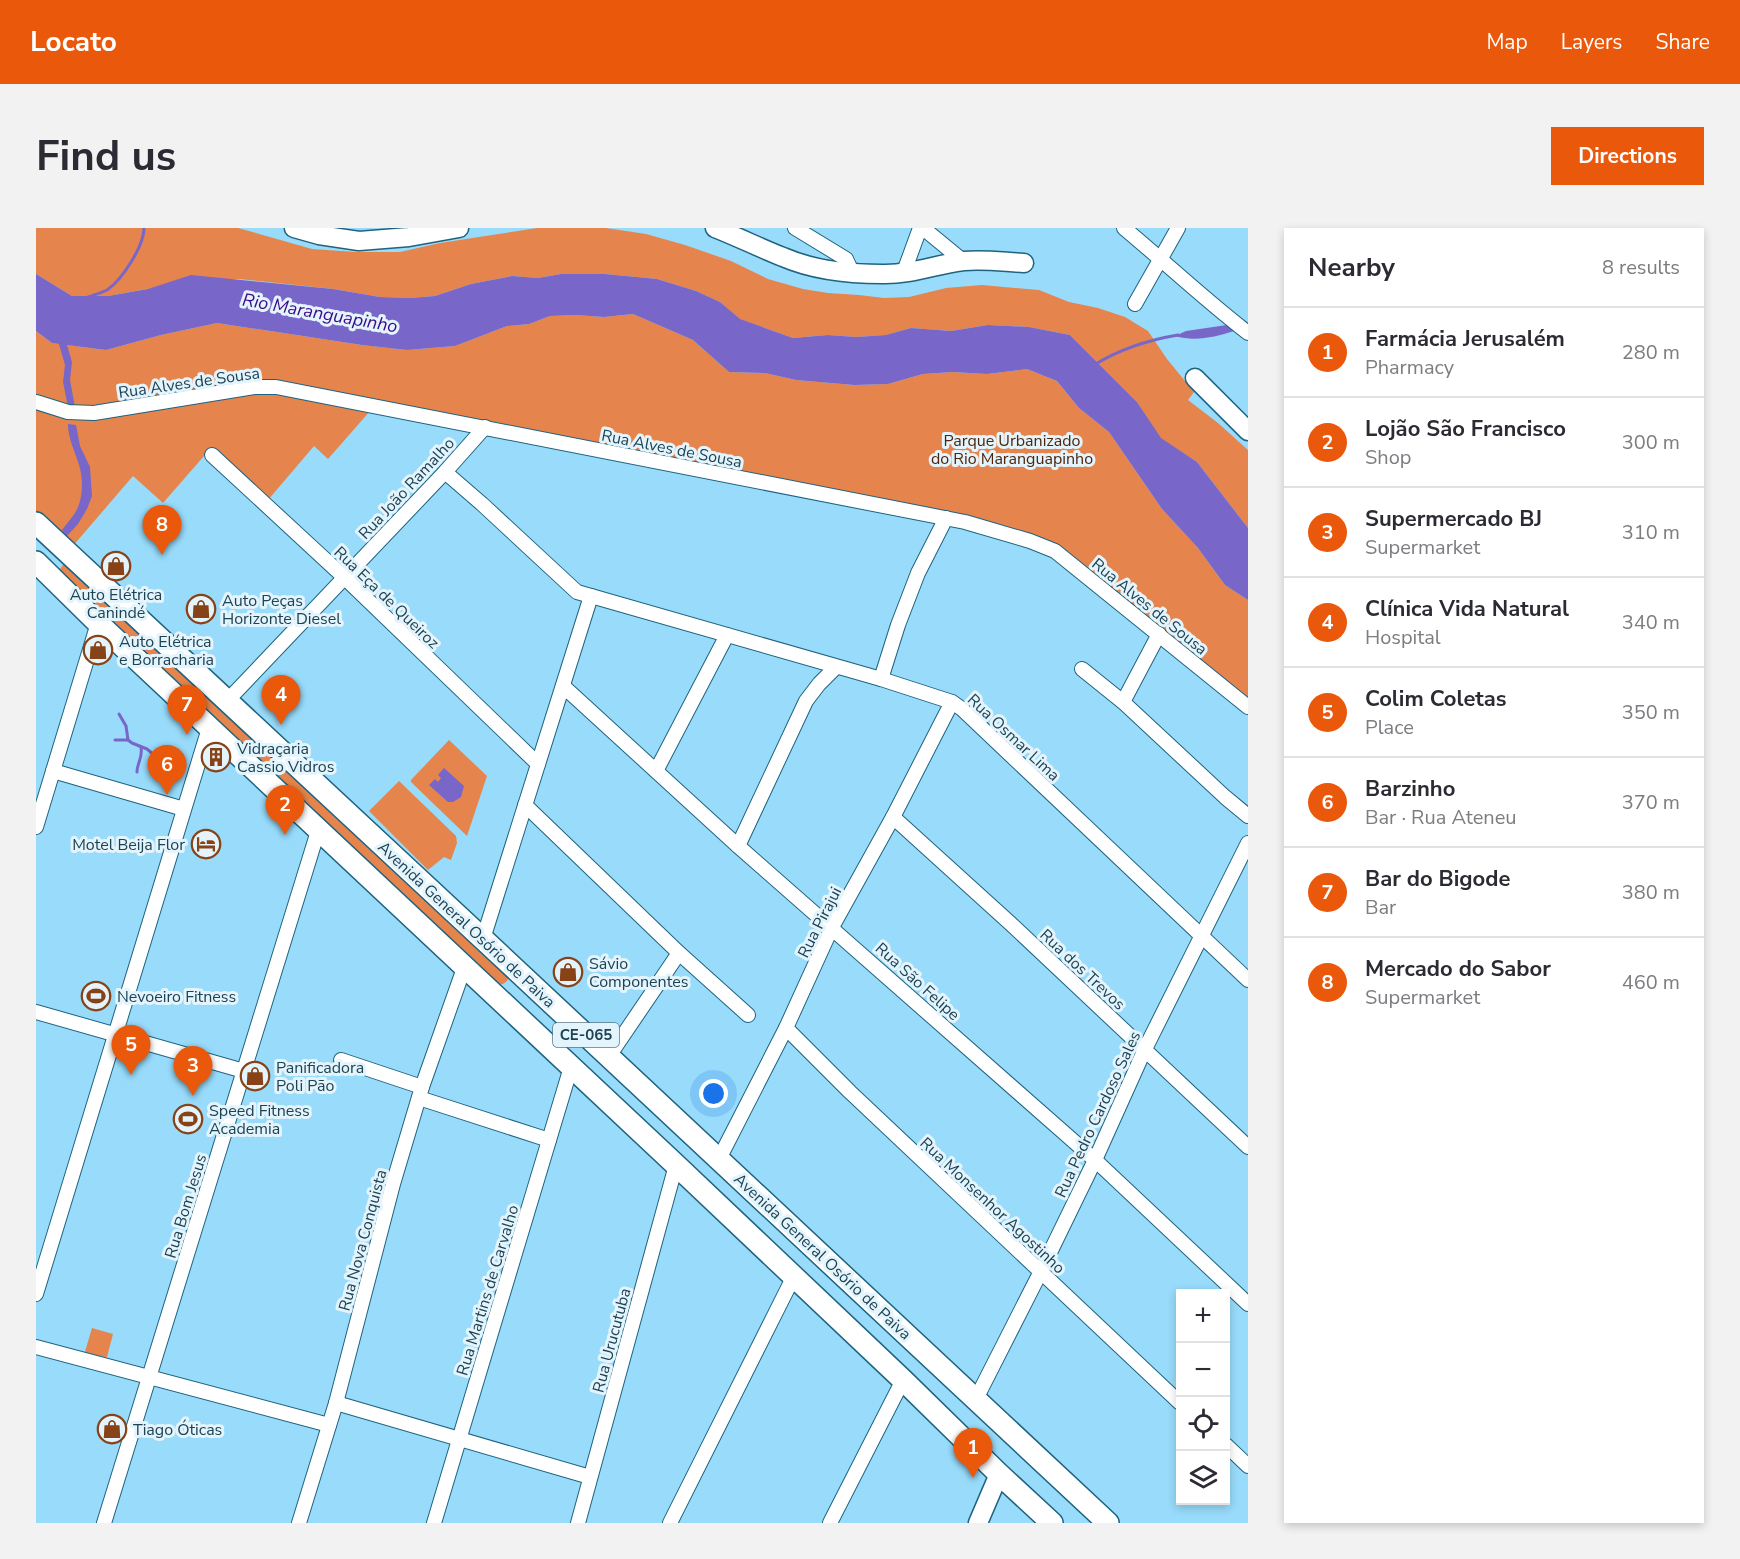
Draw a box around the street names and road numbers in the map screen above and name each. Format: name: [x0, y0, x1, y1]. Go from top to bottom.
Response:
street label: Rua Alves de Sousa: [117, 362, 261, 404]
street label: Rua Alves de Sousa: [600, 425, 744, 473]
street label: Rua João Ramalho: [354, 433, 460, 544]
street label: Rua Eça de Queiroz: [329, 542, 444, 654]
street label: Rua Alves de Sousa: [1087, 553, 1212, 660]
street label: Rua Osmar Lima: [962, 689, 1064, 786]
street label: Avenida General Osório de Paiva: [373, 837, 560, 1013]
street label: Rua Pirajui: [793, 883, 847, 962]
street label: Rua dos Trevos: [1035, 924, 1130, 1015]
street label: Rua São Felipe: [870, 938, 964, 1026]
road number: CE-065: [553, 1023, 619, 1047]
street label: Rua Pedro Cardoso Sales: [1050, 1028, 1146, 1201]
street label: Rua Monsenhor Agostinho: [915, 1133, 1070, 1279]
street label: Rua Bom Jesus: [160, 1152, 212, 1261]
street label: Rua Nova Conquista: [334, 1167, 392, 1313]
street label: Avenida General Osório de Paiva: [729, 1169, 916, 1345]
street label: Rua Martins de Carvalho: [452, 1202, 524, 1378]
street label: Rua Urucutuba: [587, 1286, 636, 1395]

